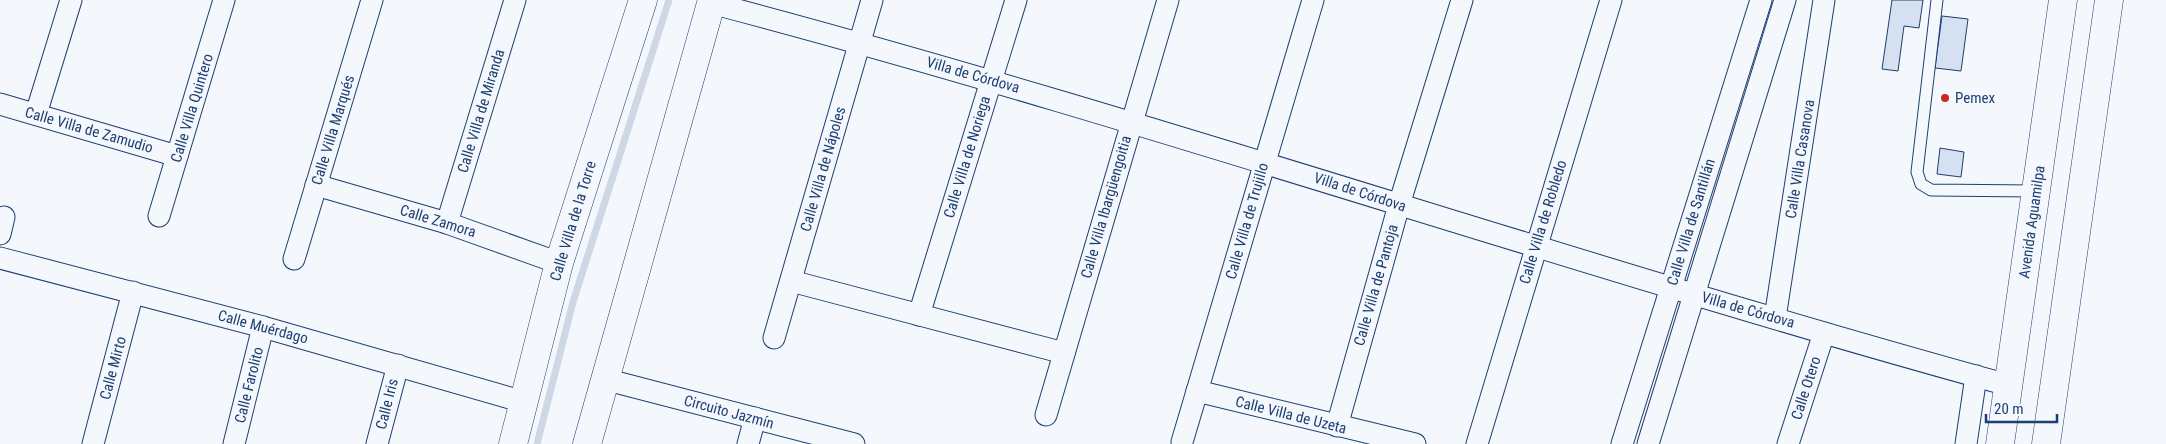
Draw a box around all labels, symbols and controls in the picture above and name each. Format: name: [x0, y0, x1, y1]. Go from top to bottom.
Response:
street label: Calle Villa de Miranda: [454, 47, 508, 175]
street label: Calle Villa Quintero: [167, 51, 217, 165]
street label: Villa de Córdova: [924, 53, 1022, 97]
street label: Calle Villa Marqués: [308, 73, 358, 187]
place label: Pemex: [1955, 89, 1996, 107]
marker: Pemex: [1939, 92, 1951, 104]
street label: Calle Villa de Noriega: [940, 94, 994, 220]
street label: Calle Villa Casanova: [1782, 98, 1818, 220]
street label: Calle Villa de Zamudio: [23, 103, 155, 157]
street label: Calle Villa de Nápoles: [797, 104, 849, 234]
street label: Calle Villa Ibargüengoitia: [1077, 134, 1135, 280]
street label: Calle Villa de Santillán: [1663, 156, 1719, 288]
street label: Calle Villa de Robledo: [1516, 158, 1570, 286]
street label: Calle Villa de la Torre: [546, 159, 600, 283]
street label: Calle Villa de Trujillo: [1222, 161, 1272, 281]
street label: Avenida Aguamilpa: [2015, 164, 2049, 280]
street label: Villa de Córdova: [1312, 169, 1408, 215]
street label: Calle Zamora: [398, 201, 478, 241]
street label: Calle Villa de Pantoja: [1350, 222, 1402, 348]
street label: Villa de Córdova: [1699, 288, 1797, 332]
street label: Calle Muérdago: [216, 306, 310, 348]
street label: Calle Mirto: [96, 334, 130, 402]
street label: Calle Farolito: [231, 345, 267, 425]
street label: Calle Otero: [1787, 354, 1825, 422]
street label: Calle Iris: [372, 377, 402, 431]
street label: Circuito Jazmín: [682, 391, 776, 433]
street label: Calle Villa de Uzeta: [1234, 392, 1348, 438]
scale bar: [1986, 392, 2057, 424]
text: 20 m: [1994, 400, 2024, 418]

